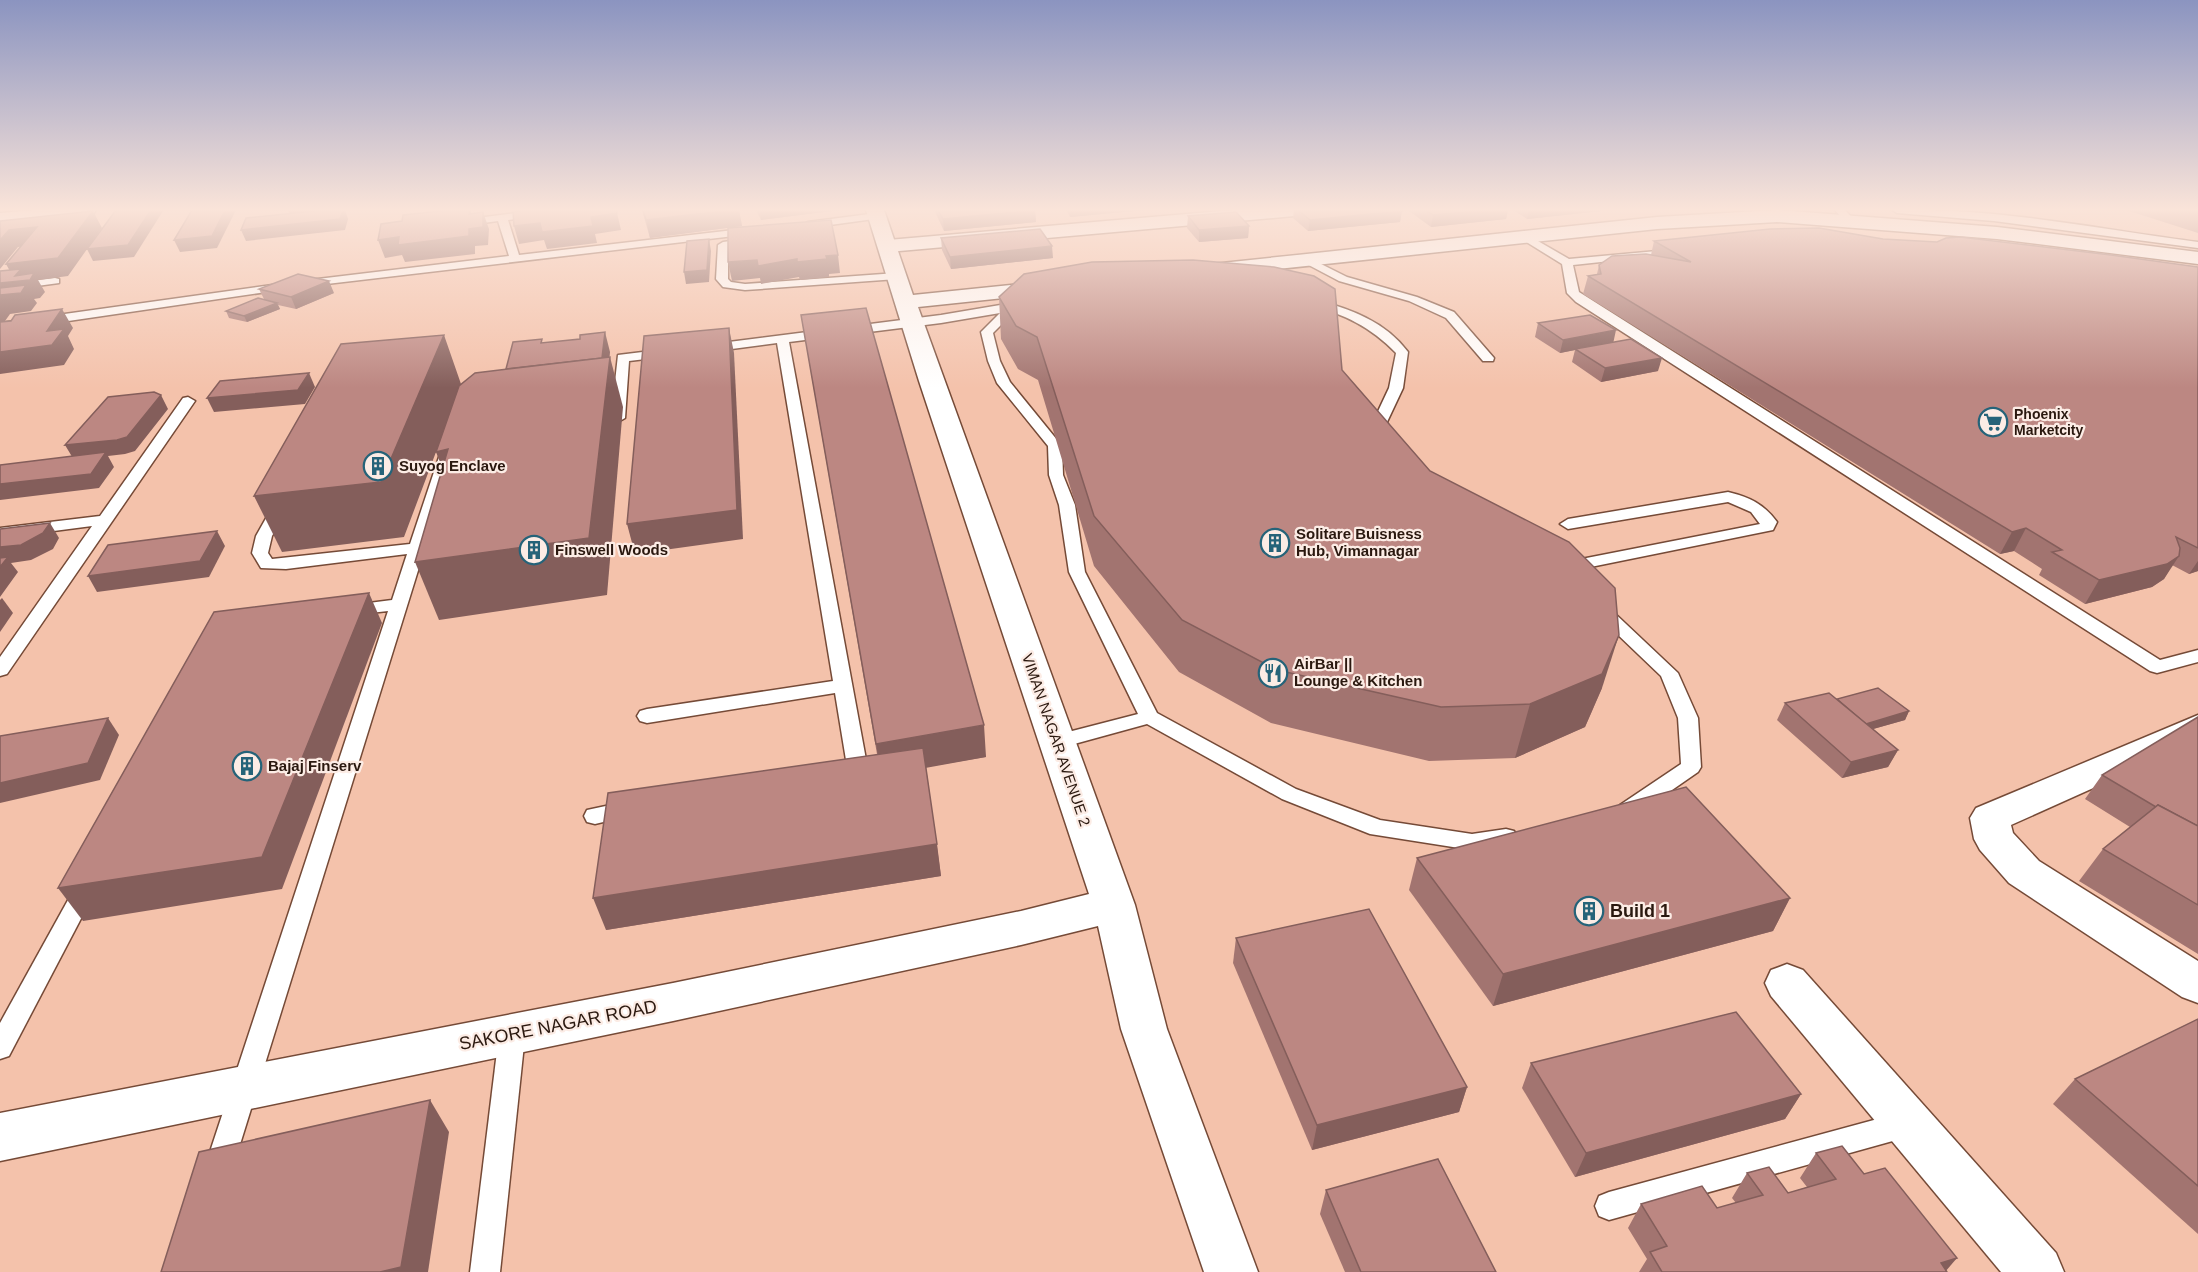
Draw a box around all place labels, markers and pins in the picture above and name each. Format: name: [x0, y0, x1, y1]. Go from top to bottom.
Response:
supermarket icon: Phoenix Marketcity: [1977, 406, 2009, 438]
place label: Phoenix Marketcity: [2014, 406, 2083, 438]
building icon: Suyog Enclave: [362, 450, 394, 482]
place label: Suyog Enclave: [399, 457, 506, 474]
place label: Solitare Buisness Hub, Vimannagar: [1296, 525, 1422, 559]
building icon: Solitare Buisness Hub, Vimannagar: [1259, 527, 1291, 559]
building icon: Finswell Woods: [518, 534, 550, 566]
place label: Finswell Woods: [555, 541, 668, 558]
place label: AirBar || Lounge & Kitchen: [1294, 655, 1422, 689]
restaurant icon: AirBar || Lounge & Kitchen: [1257, 657, 1289, 689]
building icon: Bajaj Finserv: [231, 750, 263, 782]
place label: Bajaj Finserv: [268, 757, 362, 774]
building icon: Build 1: [1573, 895, 1605, 927]
place label: Build 1: [1610, 901, 1670, 921]

